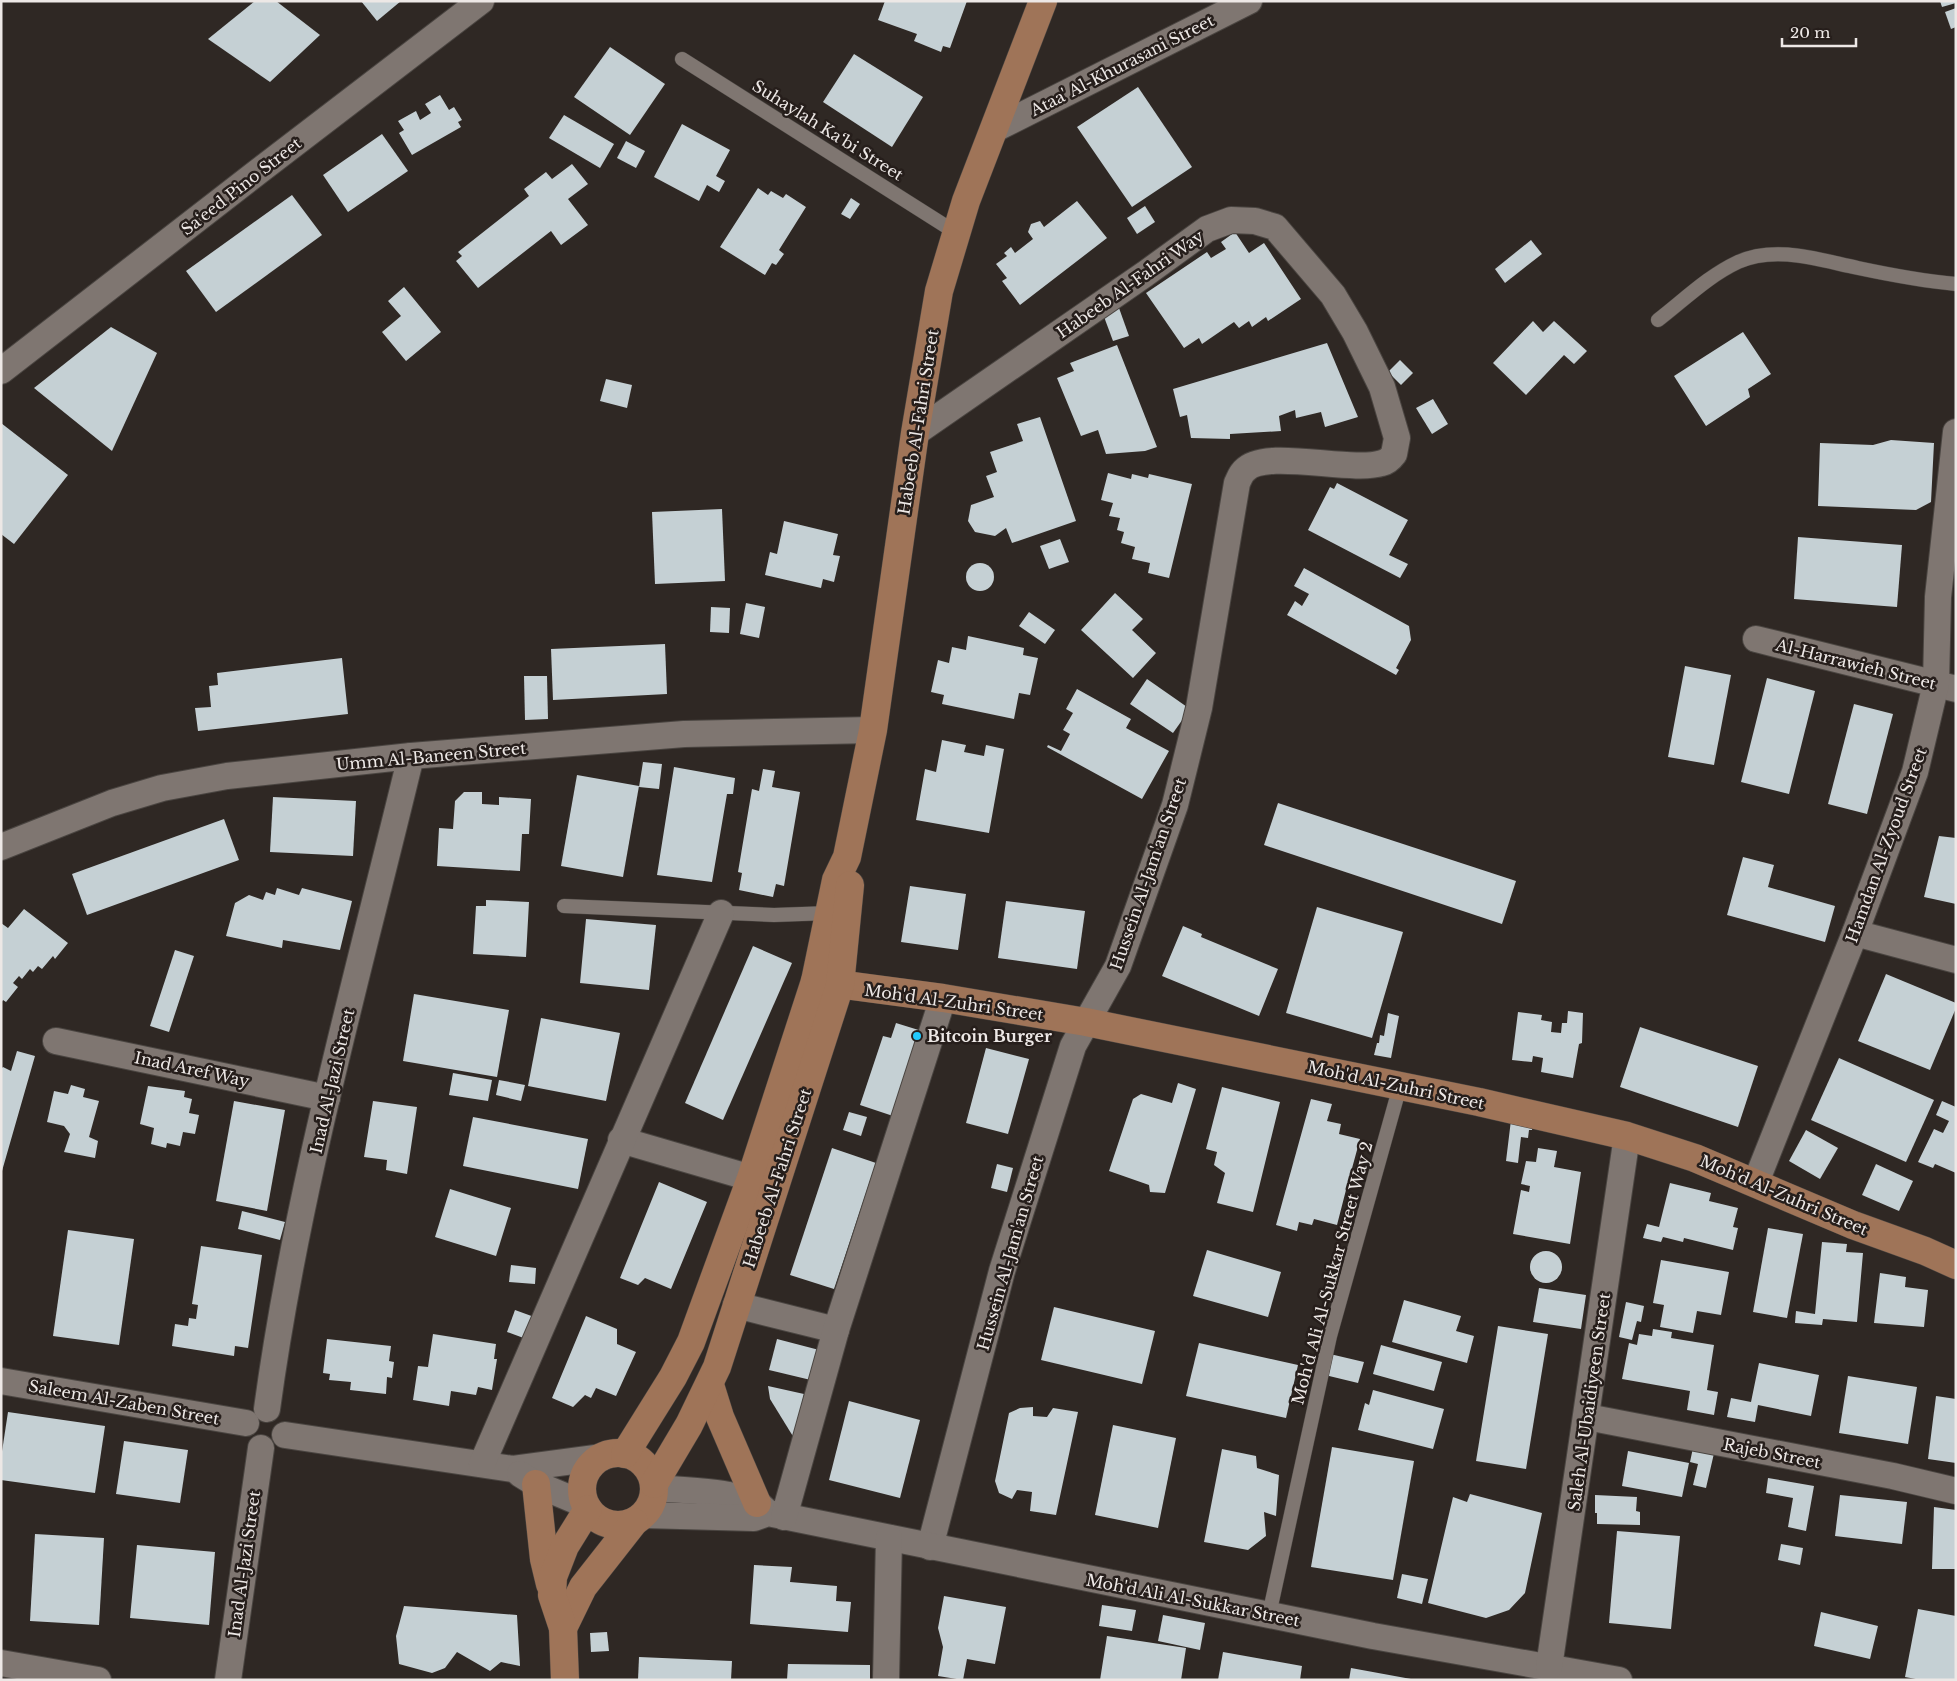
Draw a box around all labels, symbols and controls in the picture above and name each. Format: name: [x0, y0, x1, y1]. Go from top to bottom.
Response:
street label: Ataa' Al-Khurasani Street: [1026, 10, 1217, 121]
scale bar: [1782, 15, 1856, 47]
text: 20 m: [1790, 23, 1830, 42]
street label: Suhaylah Ka‘bi Street: [749, 75, 907, 185]
street label: Sa‘eed Pino Street: [177, 133, 305, 239]
street label: Habeeb Al-Fahri Way: [1053, 225, 1208, 342]
street label: Habeeb Al-Fahri Street: [893, 328, 943, 516]
street label: Al-Harrawieh Street: [1773, 634, 1938, 694]
street label: Umm Al-Baneen Street: [335, 738, 527, 774]
street label: Hamdan Al-Zyoud Street: [1841, 745, 1931, 945]
street label: Hussein Al-Jam'an Street: [1106, 775, 1190, 973]
street label: Moh'd Al-Zuhri Street: [863, 980, 1045, 1024]
street label: Inad Al-Jazi Street: [306, 1007, 358, 1155]
place label: Bitcoin Burger: [927, 1026, 1052, 1046]
marker: Bitcoin Burger: [911, 1030, 923, 1042]
street label: Inad Aref Way: [133, 1047, 252, 1091]
street label: Moh'd Al-Zuhri Street: [1306, 1056, 1486, 1114]
street label: Habeeb Al-Fahri Street: [739, 1086, 815, 1270]
street label: Moh'd Ali Al-Sukkar Street Way 2: [1287, 1139, 1377, 1407]
street label: Moh'd Al-Zuhri Street: [1697, 1151, 1871, 1239]
street label: Hussein Al-Jam'an Street: [973, 1153, 1047, 1353]
street label: Saleh Al-Ubaidiyeen Street: [1564, 1292, 1614, 1512]
street label: Saleem Al-Zaben Street: [27, 1375, 221, 1429]
street label: Rajeb Street: [1722, 1434, 1822, 1472]
street label: Inad Al-Jazi Street: [224, 1489, 264, 1639]
street label: Moh'd Ali Al-Sukkar Street: [1084, 1569, 1302, 1631]

